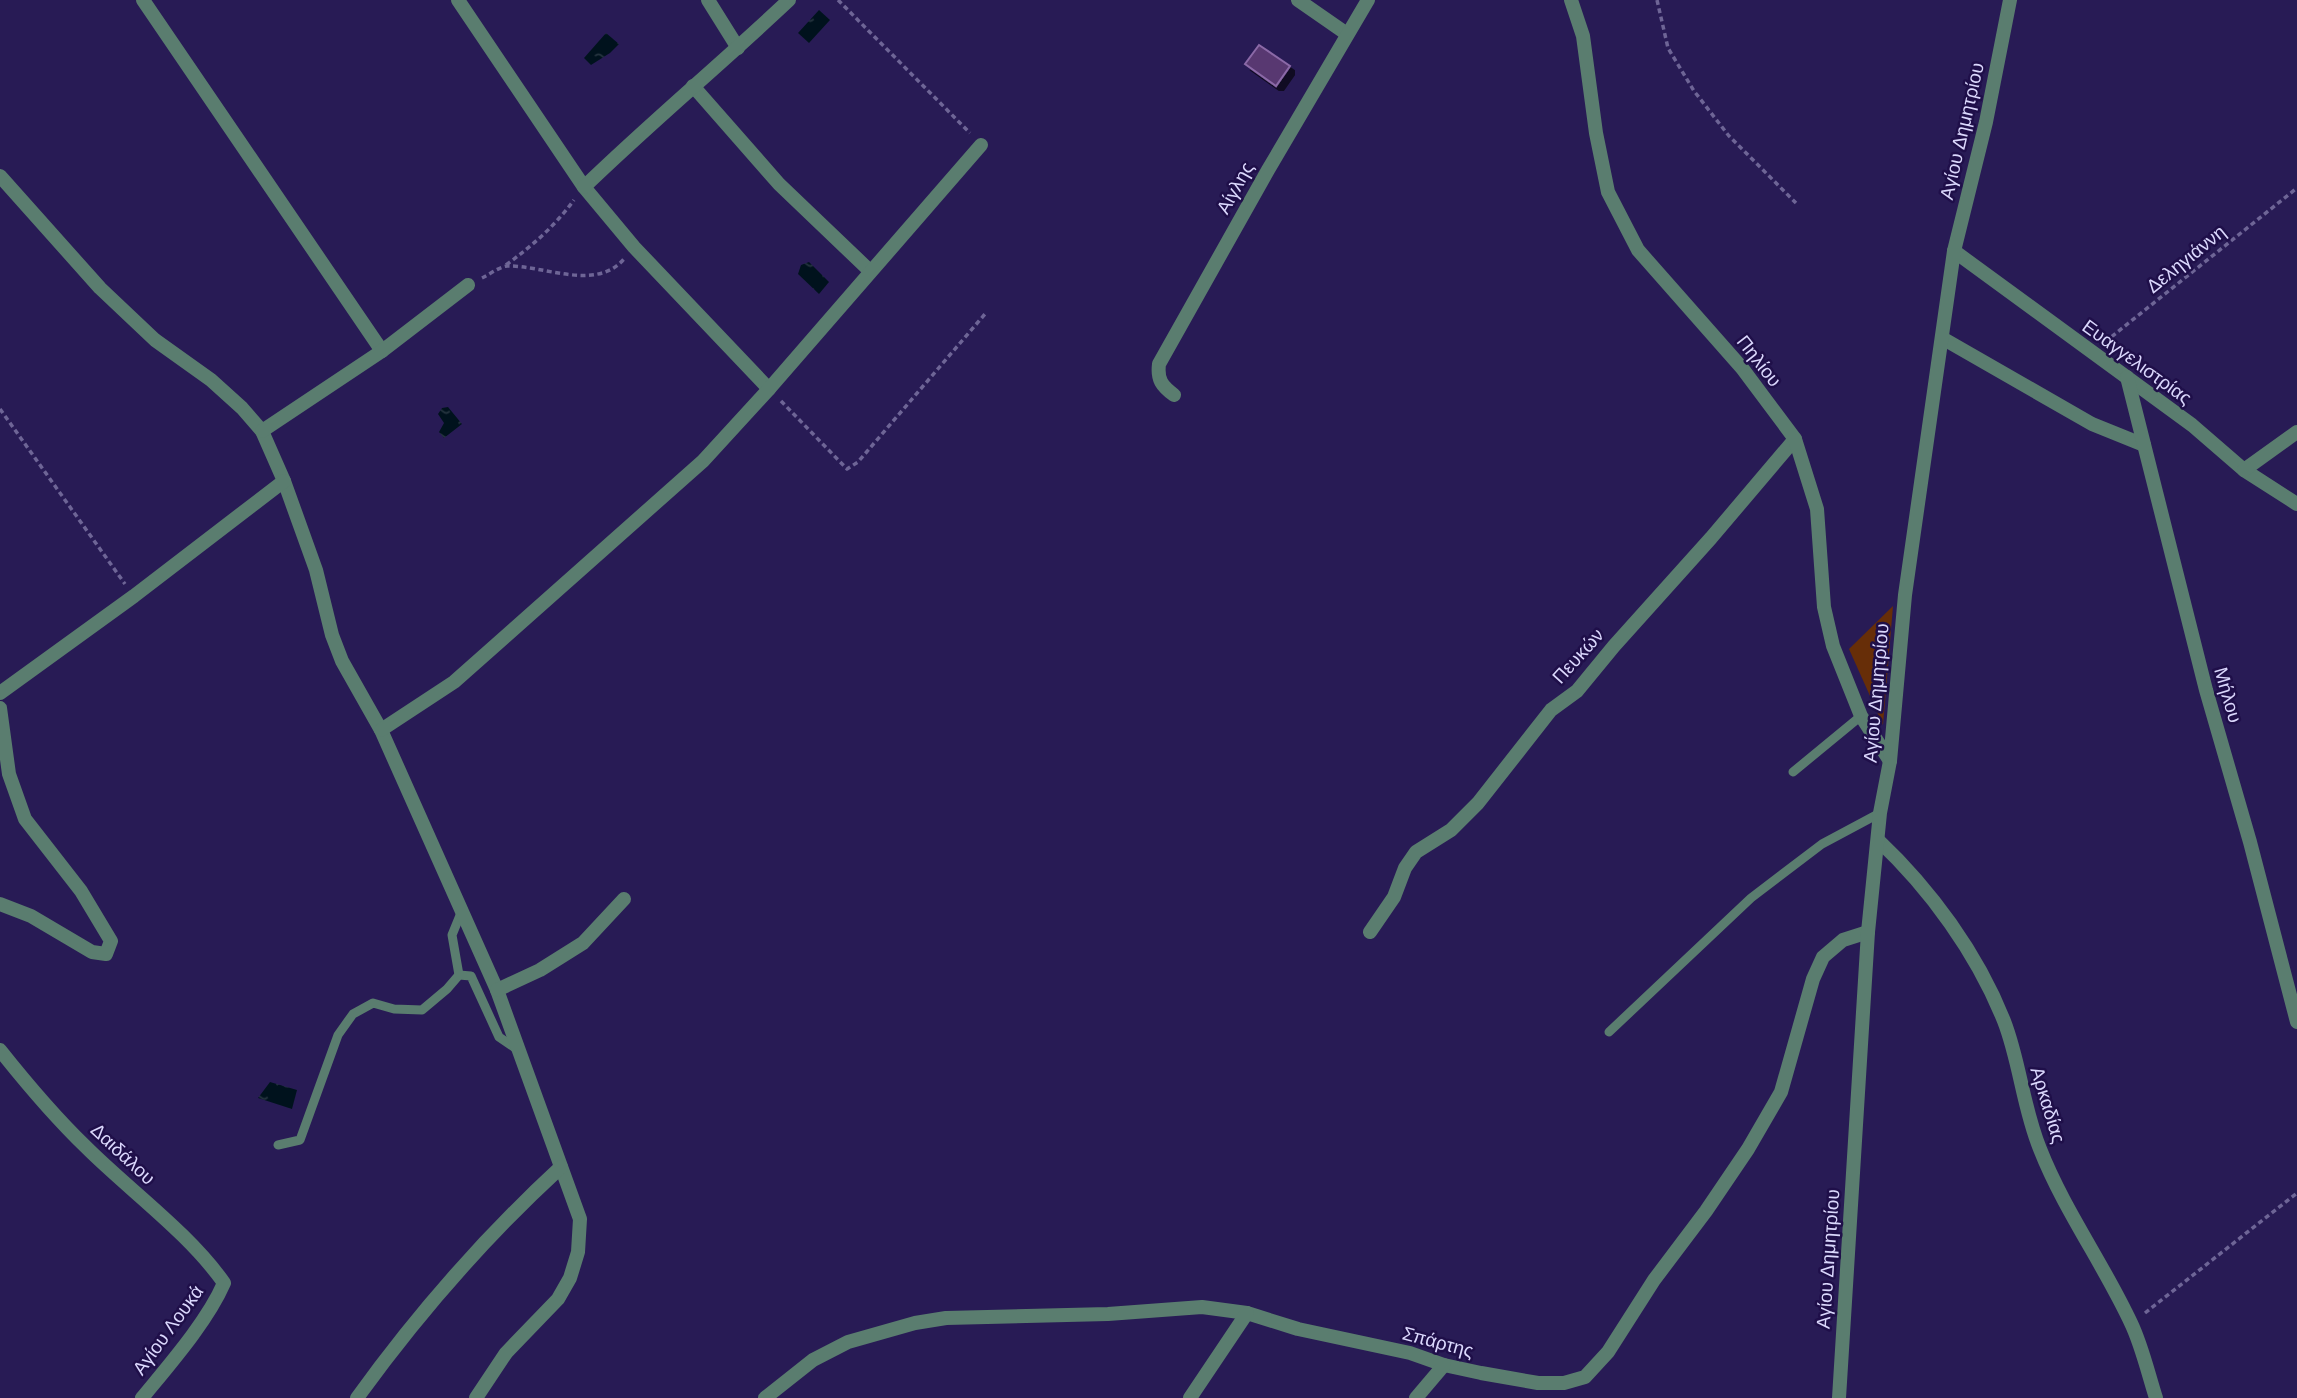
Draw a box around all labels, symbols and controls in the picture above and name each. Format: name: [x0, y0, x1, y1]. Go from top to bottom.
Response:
street label: Αγίου Δημητρίου: [1935, 60, 1989, 202]
street label: Αίγλης: [1211, 158, 1259, 218]
street label: Δεληγιάννη: [2142, 220, 2230, 298]
street label: Ευαγγελιστρίας: [2078, 315, 2196, 409]
street label: Πηλίου: [1732, 331, 1786, 391]
street label: Αγίου Δημητρίου: [1858, 622, 1894, 764]
street label: Πευκών: [1547, 624, 1609, 688]
street label: Μήλου: [2209, 665, 2247, 725]
street label: Αρκαδίας: [2026, 1064, 2070, 1146]
street label: Δαιδάλου: [86, 1118, 160, 1190]
street label: Αγίου Δημητρίου: [1812, 1188, 1844, 1330]
street label: Αγίου Λουκά: [128, 1281, 208, 1379]
street label: Σπάρτης: [1400, 1322, 1476, 1362]

